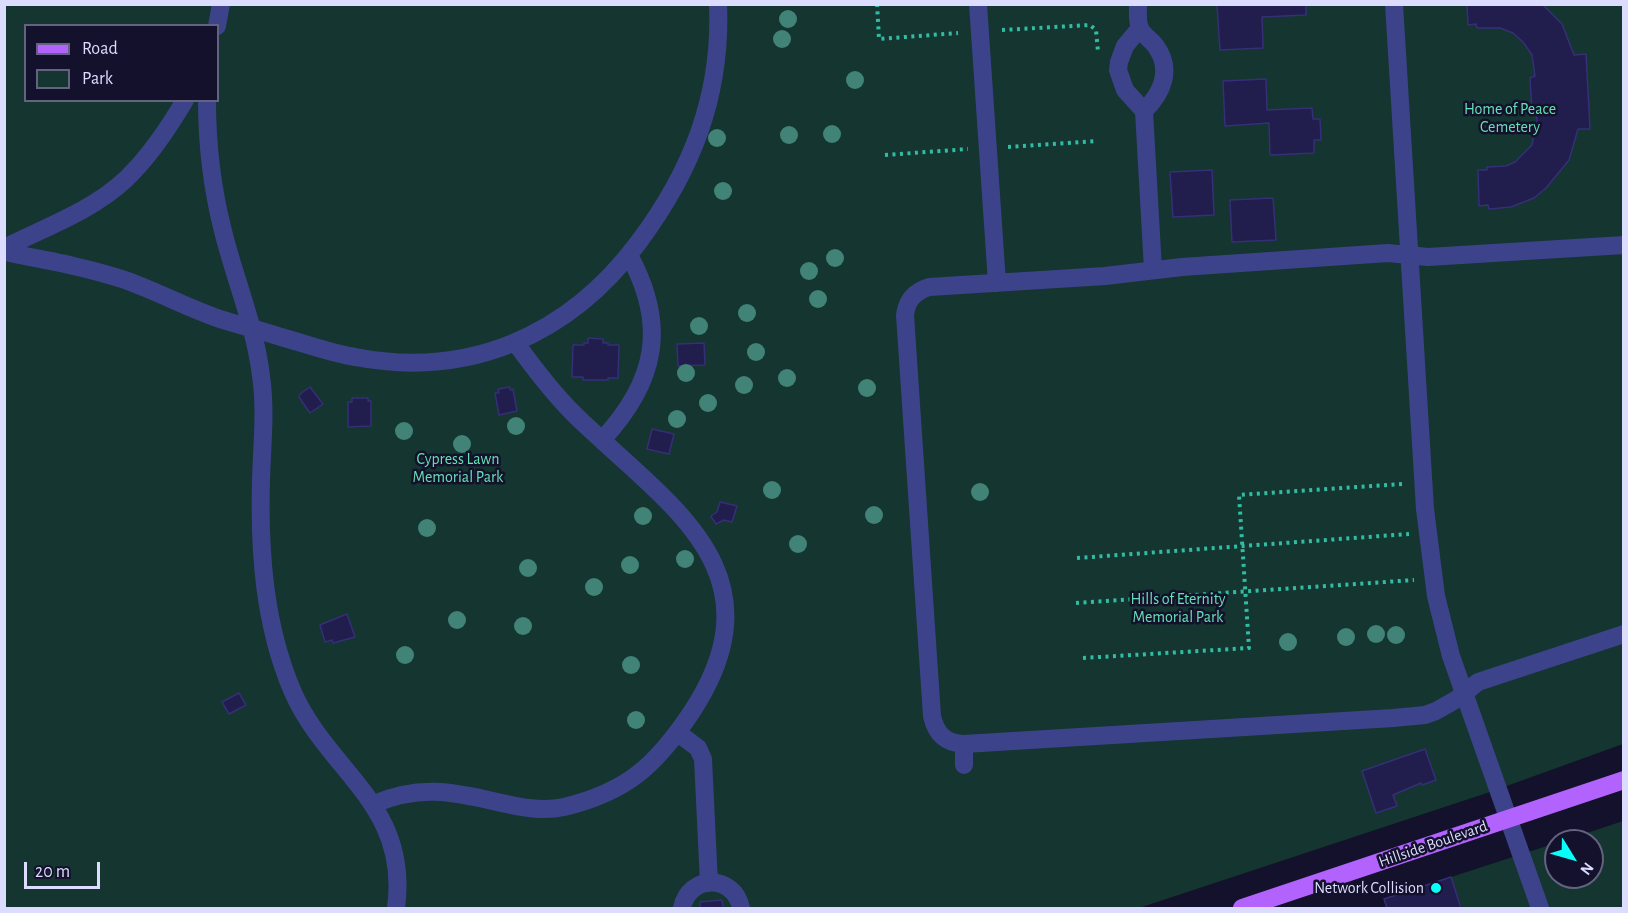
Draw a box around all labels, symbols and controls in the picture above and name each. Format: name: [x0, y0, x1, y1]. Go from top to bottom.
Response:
legend: [24, 24, 219, 102]
text: Road: [82, 40, 118, 58]
text: Park: [82, 70, 113, 88]
park label: Home of Peace Cemetery: [1464, 99, 1556, 137]
park label: Cypress Lawn Memorial Park: [413, 449, 503, 487]
park label: Hills of Eternity Memorial Park: [1130, 589, 1226, 627]
street label: Hillside Boulevard: [1376, 816, 1490, 872]
north arrow: [1544, 829, 1604, 889]
scale bar: [27, 850, 104, 888]
text: N: [1577, 859, 1597, 878]
text: 20 m: [35, 863, 70, 881]
place label: Network Collision: [1314, 878, 1424, 898]
marker: Network Collision: [1429, 881, 1443, 895]

